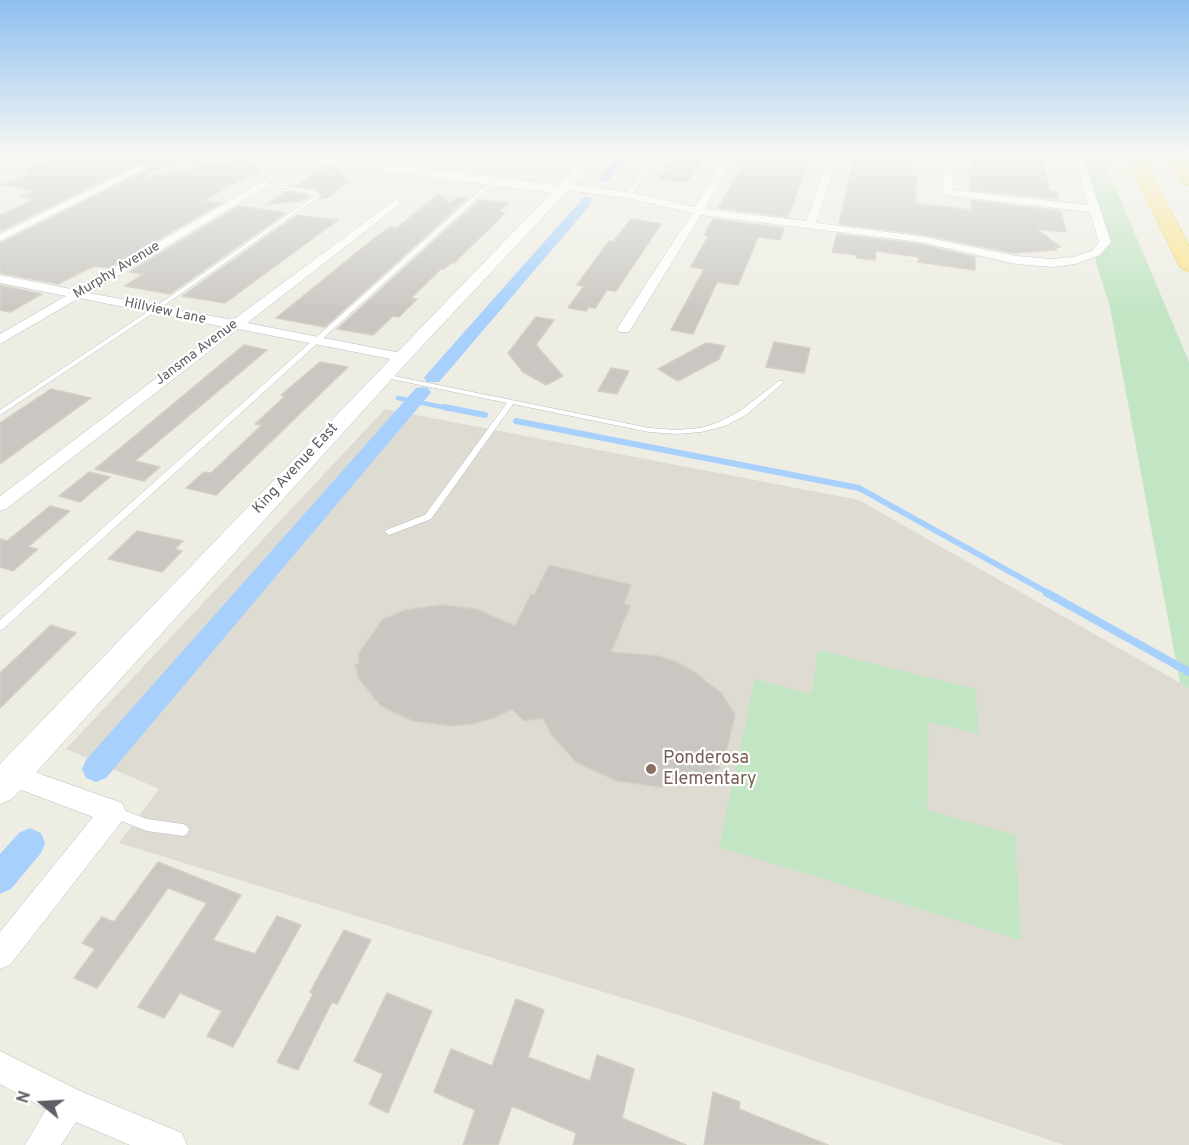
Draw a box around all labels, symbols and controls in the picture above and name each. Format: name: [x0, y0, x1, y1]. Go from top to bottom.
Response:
street label: Murphy Avenue: [71, 239, 163, 303]
street label: Hillview Lane: [123, 295, 207, 329]
street label: Jansma Avenue: [152, 316, 242, 390]
street label: King Avenue East: [249, 420, 343, 518]
place label: Ponderosa Elementary: [663, 748, 757, 790]
marker: Ponderosa Elementary: [644, 762, 658, 776]
north arrow: [12, 1073, 72, 1133]
text: N: [14, 1089, 36, 1106]

